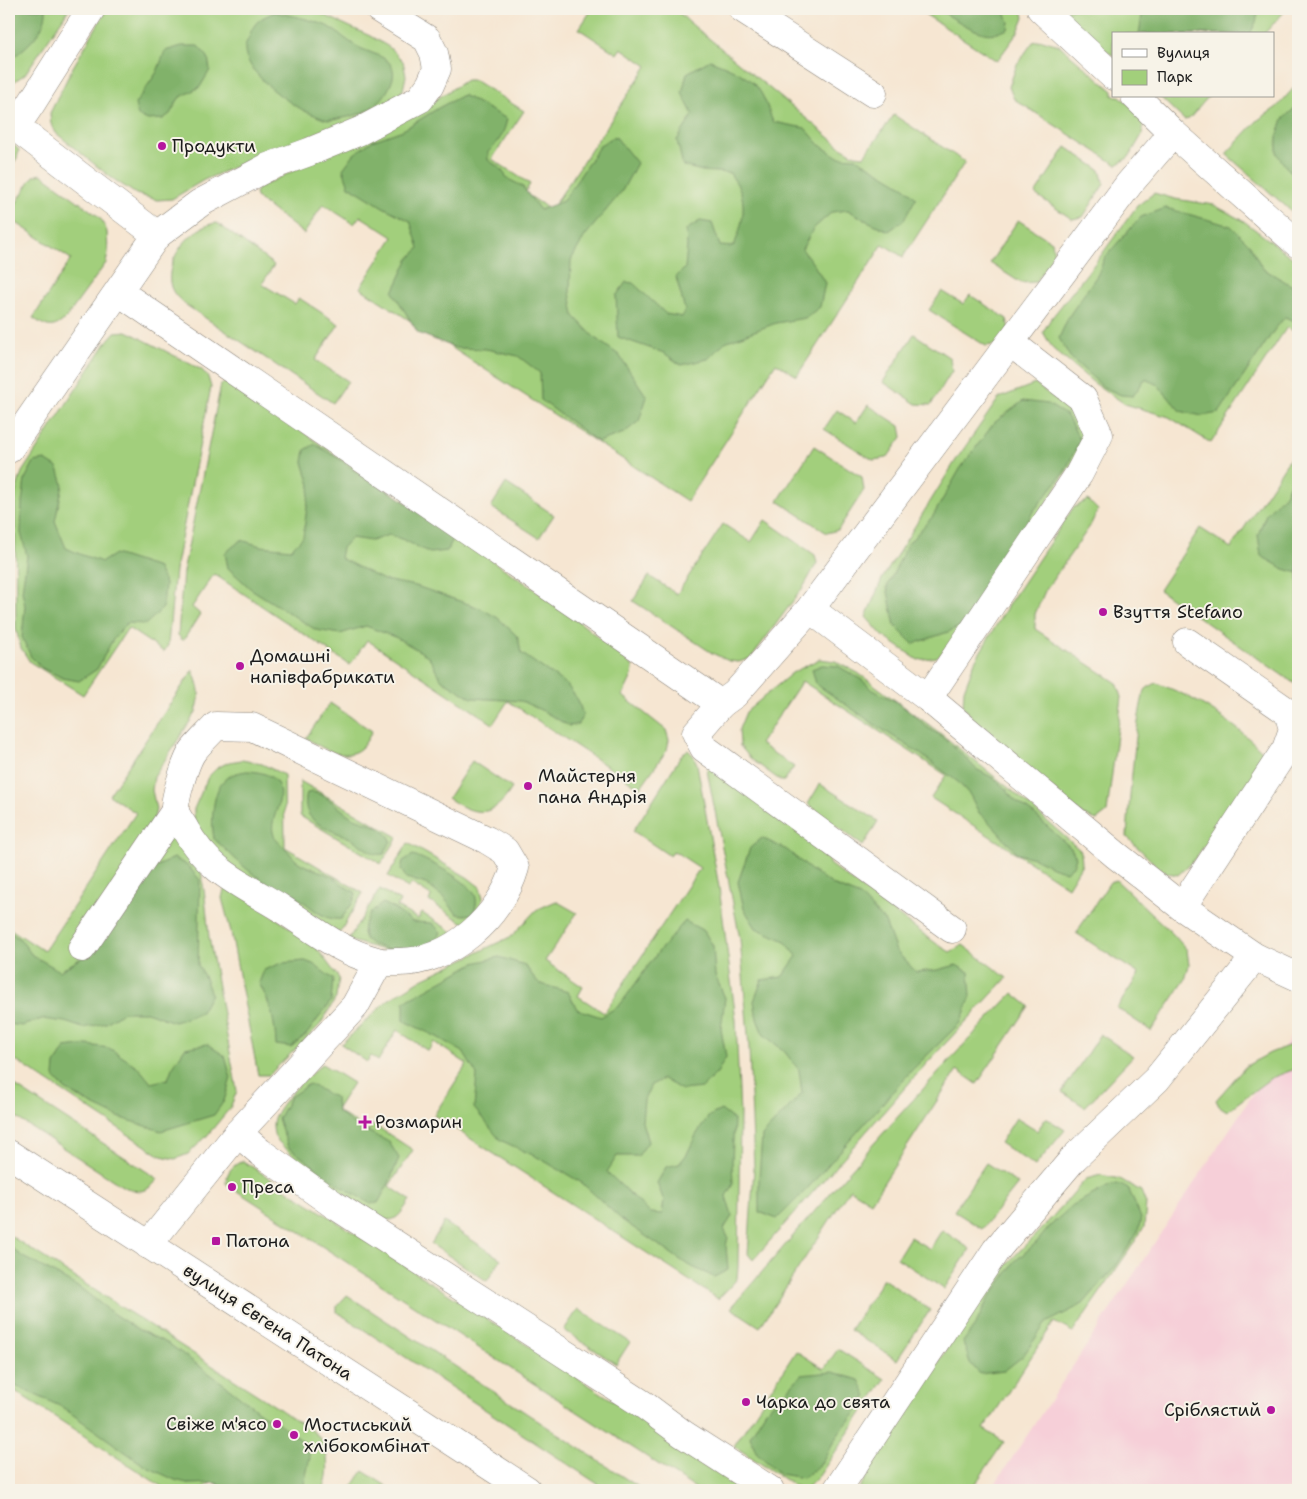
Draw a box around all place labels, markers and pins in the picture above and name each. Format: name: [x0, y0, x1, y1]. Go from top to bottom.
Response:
place label: Продукти: [172, 134, 256, 158]
marker: Продукти: [156, 140, 168, 152]
place label: Взуття Stefano: [1113, 600, 1243, 624]
marker: Взуття Stefano: [1097, 606, 1109, 618]
place label: Домашні напівфабрикати: [250, 644, 395, 689]
marker: Домашні напівфабрикати: [234, 660, 246, 672]
place label: Майстерня пана Андрія: [538, 764, 647, 809]
marker: Майстерня пана Андрія: [522, 780, 534, 792]
place label: Розмарин: [375, 1110, 462, 1134]
marker: Розмарин: [359, 1116, 371, 1128]
place label: Преса: [242, 1175, 294, 1199]
marker: Преса: [226, 1181, 238, 1193]
place label: Патона: [226, 1229, 289, 1253]
marker: Патона: [210, 1235, 222, 1247]
place label: Чарка до свята: [756, 1390, 890, 1414]
marker: Чарка до свята: [740, 1396, 752, 1408]
place label: Сріблястий: [1164, 1398, 1261, 1422]
marker: Сріблястий: [1265, 1404, 1277, 1416]
place label: Свіже м'ясо: [166, 1412, 267, 1436]
place label: Мостиський хлібокомбінат: [304, 1413, 431, 1458]
marker: Свіже м'ясо: [271, 1418, 283, 1430]
marker: Мостиський хлібокомбінат: [288, 1429, 300, 1441]

